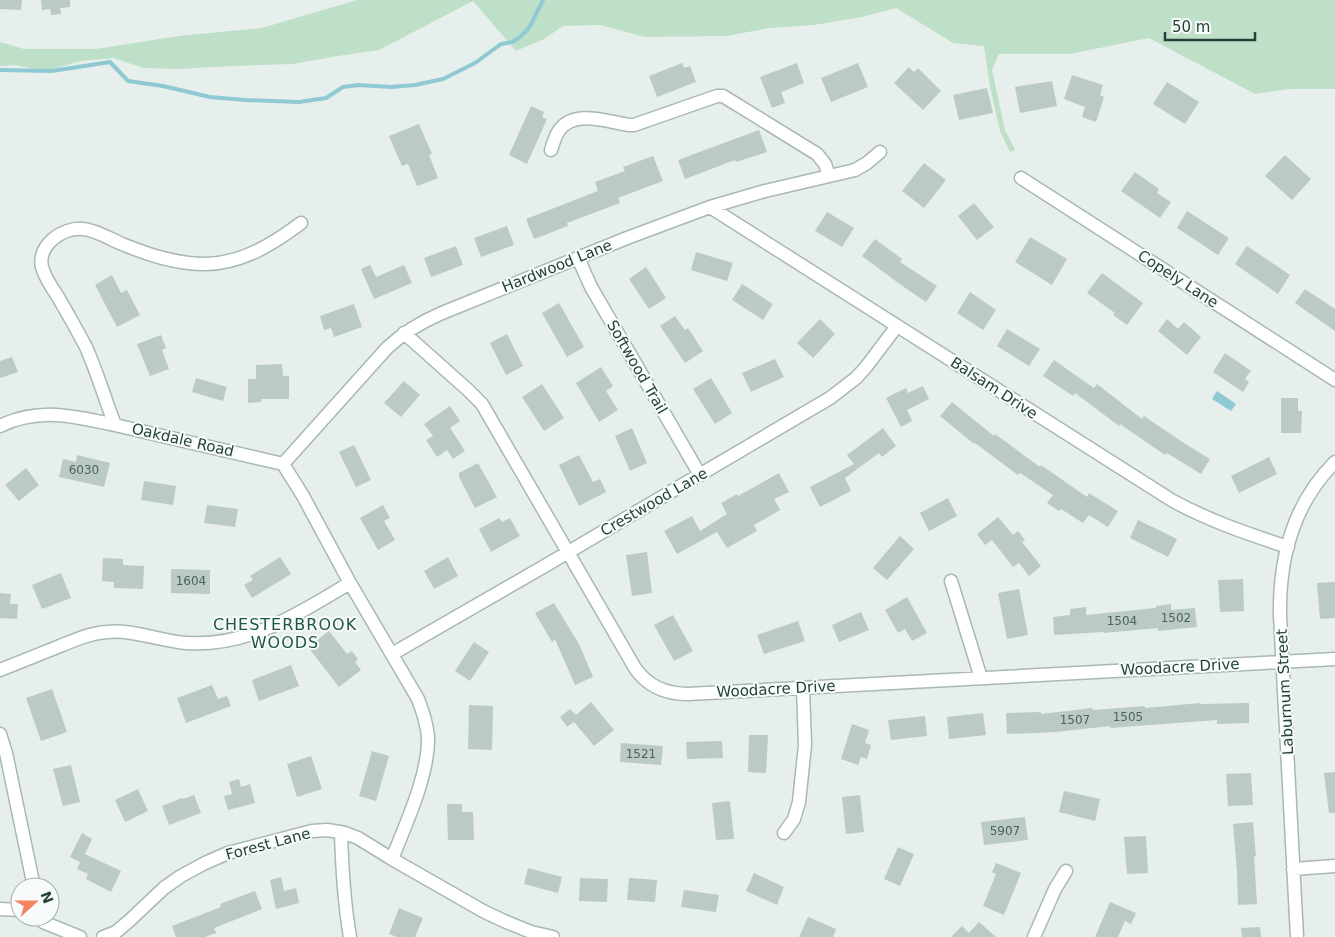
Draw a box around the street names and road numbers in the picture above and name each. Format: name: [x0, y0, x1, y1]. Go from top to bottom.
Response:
street label: Hardwood Lane: [499, 236, 615, 296]
street label: Copely Lane: [1134, 246, 1222, 312]
street label: Softwood Trail: [603, 317, 671, 417]
street label: Balsam Drive: [947, 353, 1041, 423]
street label: Oakdale Road: [130, 420, 236, 460]
street label: Crestwood Lane: [597, 464, 711, 540]
street label: Laburnum Street: [1273, 628, 1297, 756]
street label: Woodacre Drive: [1120, 655, 1240, 679]
street label: Woodacre Drive: [716, 677, 836, 701]
street label: Forest Lane: [224, 824, 312, 864]

